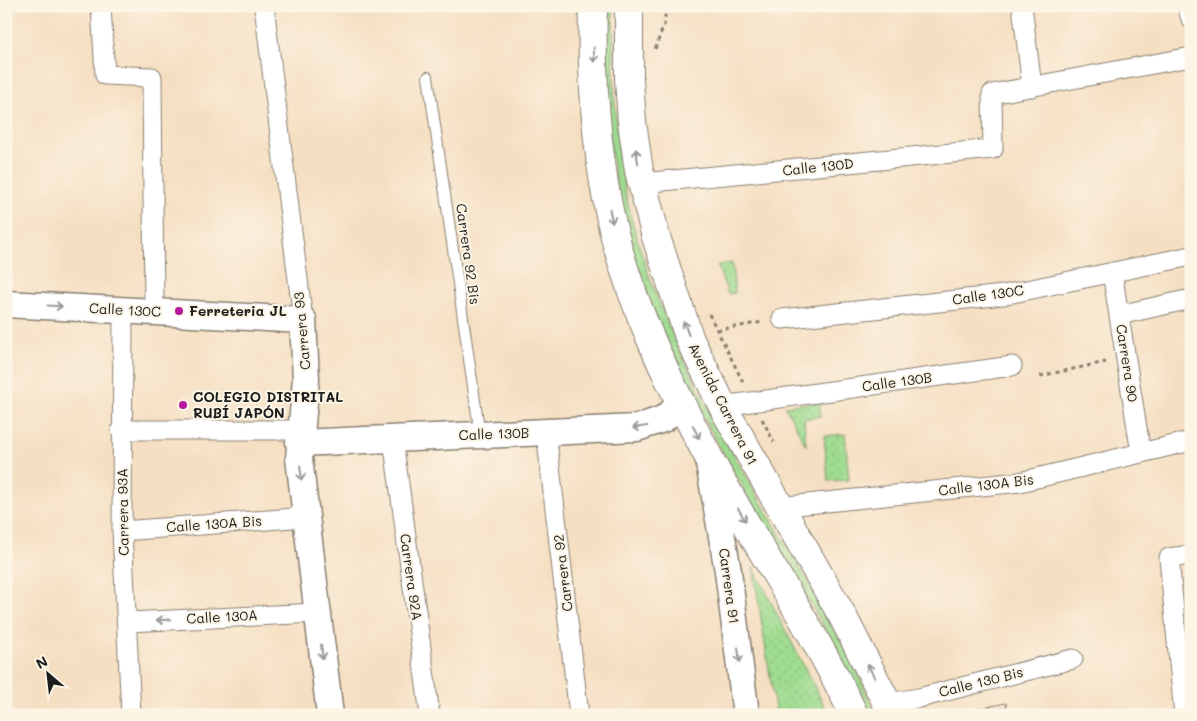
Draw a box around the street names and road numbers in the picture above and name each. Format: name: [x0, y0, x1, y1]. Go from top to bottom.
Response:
street label: Calle 130D: [781, 153, 855, 180]
street label: Carrera 92 Bis: [452, 202, 485, 306]
street label: Calle 130C: [951, 280, 1025, 309]
street label: Carrera 93: [289, 291, 314, 371]
street label: Calle 130C: [89, 298, 161, 321]
street label: Carrera 90: [1112, 323, 1143, 404]
street label: Avenida Carrera 91: [684, 339, 762, 468]
street label: Calle 130B: [861, 367, 933, 396]
street label: Calle 130B: [458, 423, 530, 444]
street label: Carrera 93A: [112, 468, 133, 556]
street label: Calle 130A Bis: [937, 469, 1035, 500]
street label: Calle 130A Bis: [165, 511, 262, 536]
street label: Carrera 92A: [396, 532, 427, 622]
street label: Carrera 92: [548, 533, 577, 613]
street label: Carrera 91: [715, 547, 744, 625]
street label: Calle 130A: [186, 605, 258, 628]
street label: Calle 130 Bis: [937, 662, 1025, 701]

